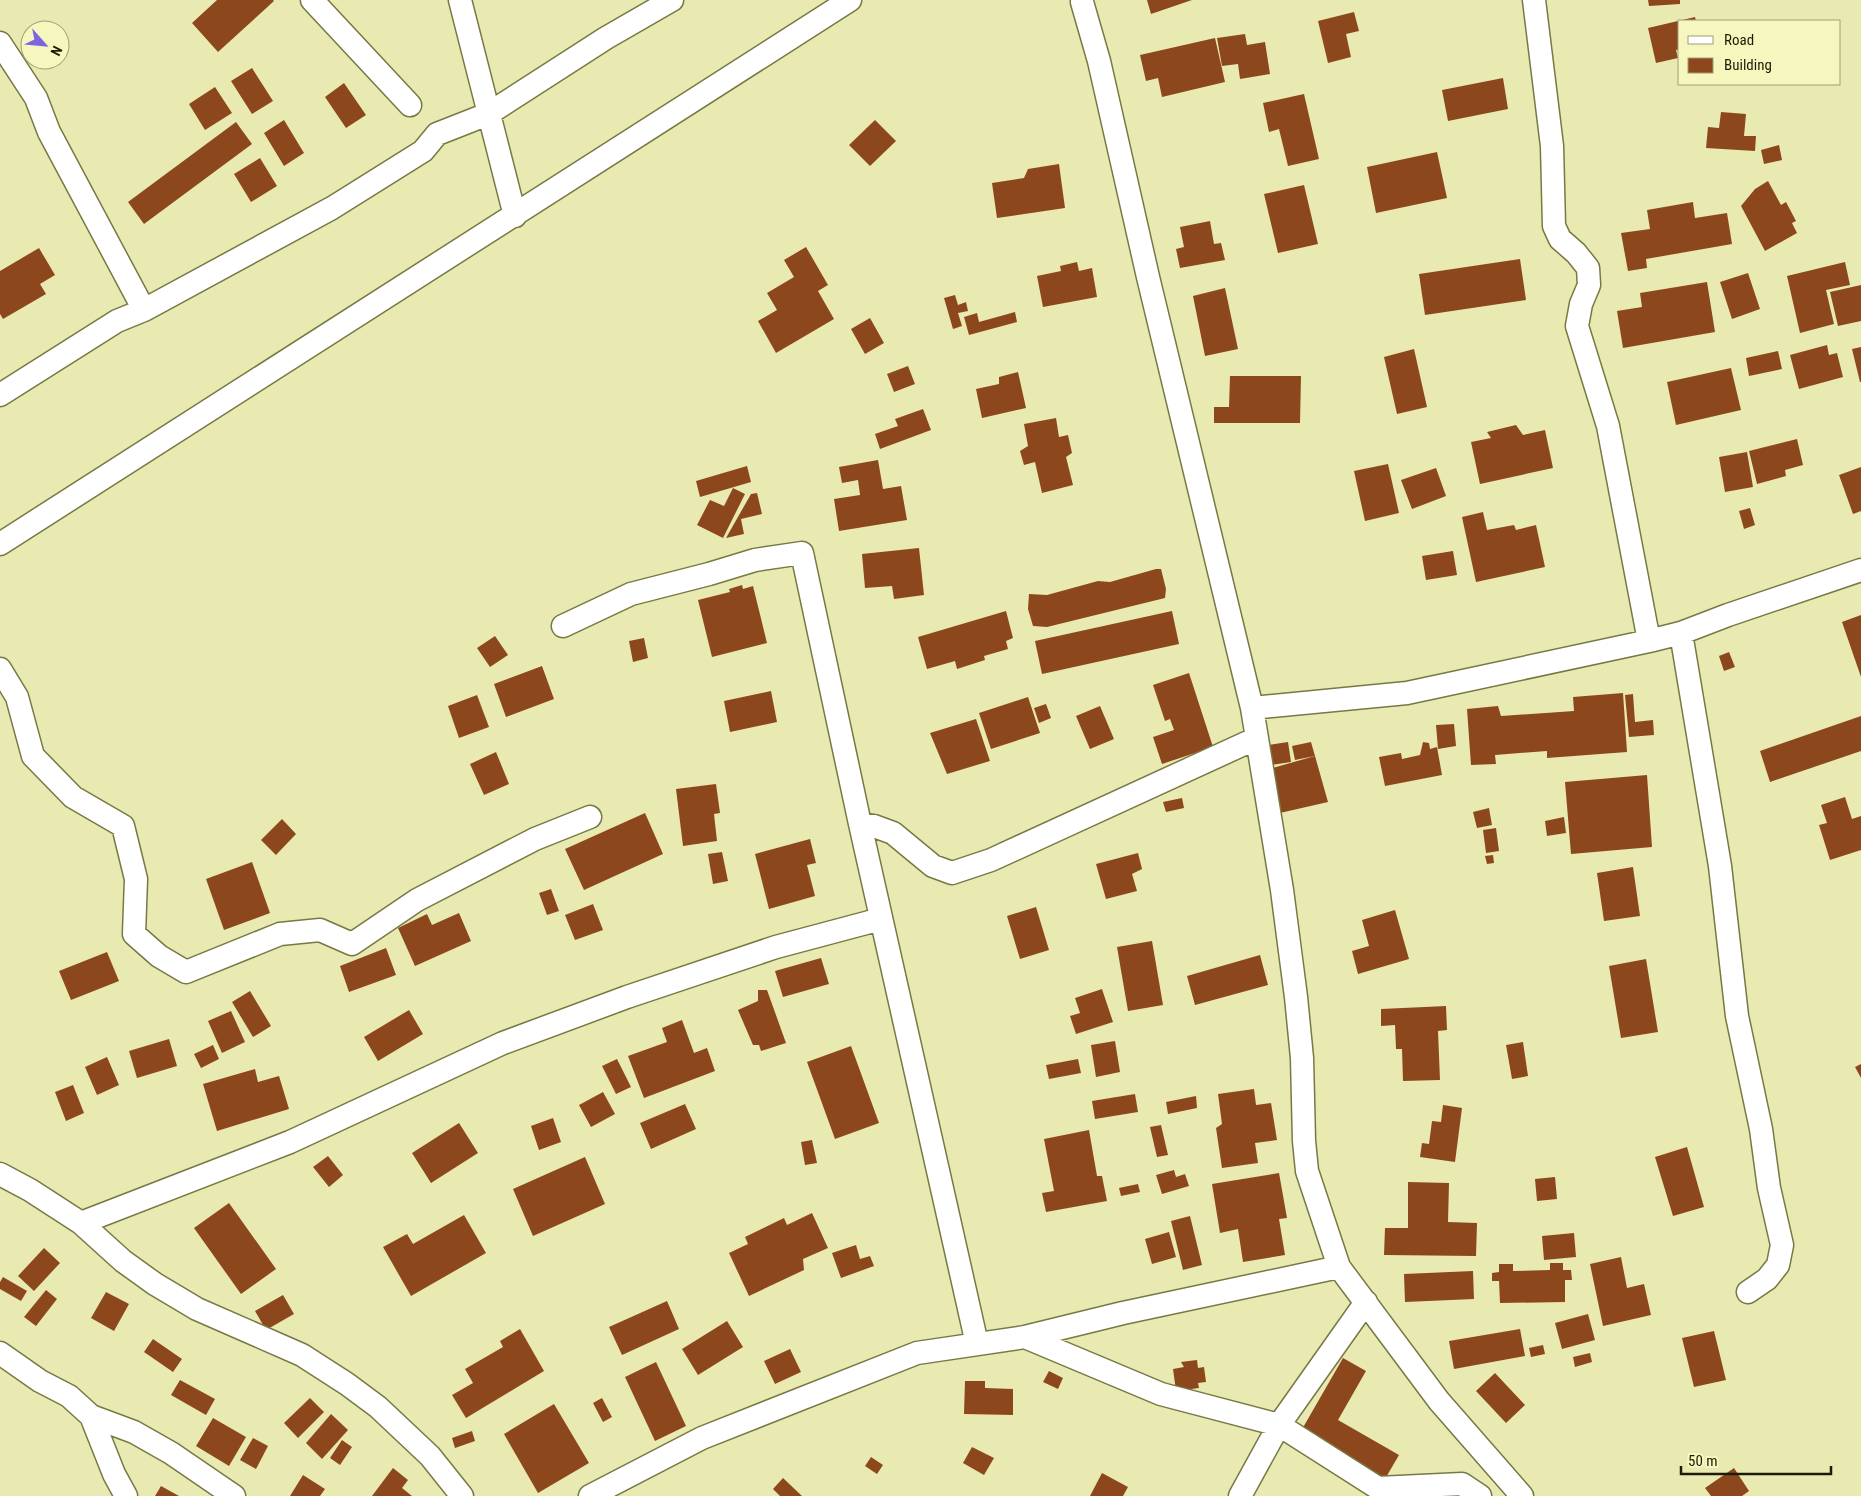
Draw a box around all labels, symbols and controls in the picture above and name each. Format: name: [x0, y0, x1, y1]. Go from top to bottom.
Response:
north arrow: [20, 20, 70, 70]
legend: [1678, 20, 1841, 85]
text: Road: [1724, 31, 1754, 49]
text: N: [48, 43, 66, 58]
text: Building: [1724, 56, 1772, 74]
scale bar: [1681, 1444, 1831, 1476]
text: 50 m: [1688, 1452, 1718, 1470]

